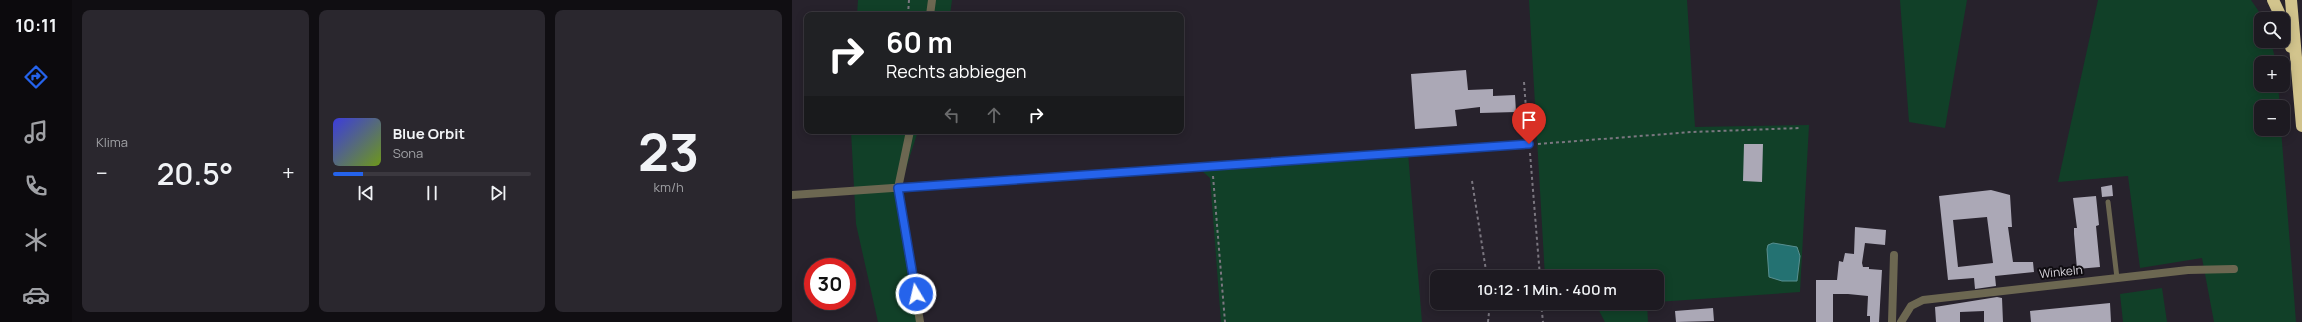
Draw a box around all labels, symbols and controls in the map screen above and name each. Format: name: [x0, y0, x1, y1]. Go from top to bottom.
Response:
map controls: [2254, 12, 2290, 136]
button: search: [2254, 12, 2290, 48]
text: 10:11: [15, 13, 57, 37]
text: 60 m: [886, 23, 953, 61]
icon: right: [820, 28, 872, 80]
button: +: [2254, 56, 2290, 92]
text: Rechts abbiegen: [886, 59, 1026, 83]
icon: directions: [22, 63, 50, 91]
button: −: [2254, 100, 2290, 136]
pin: [1512, 103, 1546, 144]
icon: left: [941, 104, 963, 126]
icon: ahead: [983, 104, 1005, 126]
icon: right: [1025, 104, 1047, 126]
icon: arrive: [1518, 109, 1540, 131]
text: 23: [638, 116, 699, 187]
icon: music: [22, 118, 50, 146]
text: Blue Orbit: [393, 123, 465, 144]
text: Klima: [96, 133, 128, 151]
text: Sona: [393, 144, 423, 162]
text: 20.5°: [157, 153, 233, 194]
text: −: [96, 158, 108, 188]
text: +: [282, 158, 295, 188]
icon: phone: [22, 172, 50, 200]
text: km/h: [654, 178, 684, 196]
icon: previous: [355, 182, 377, 204]
icon: pause: [421, 182, 443, 204]
icon: next: [487, 182, 509, 204]
icon: climate: [22, 226, 50, 254]
speed limit sign: 30: [804, 258, 856, 310]
street label: Winkeln: [2038, 261, 2084, 282]
position arrow: [895, 273, 937, 315]
text: 10:12 · 1 Min. · 400 m: [1477, 279, 1617, 300]
icon: car: [22, 281, 50, 309]

